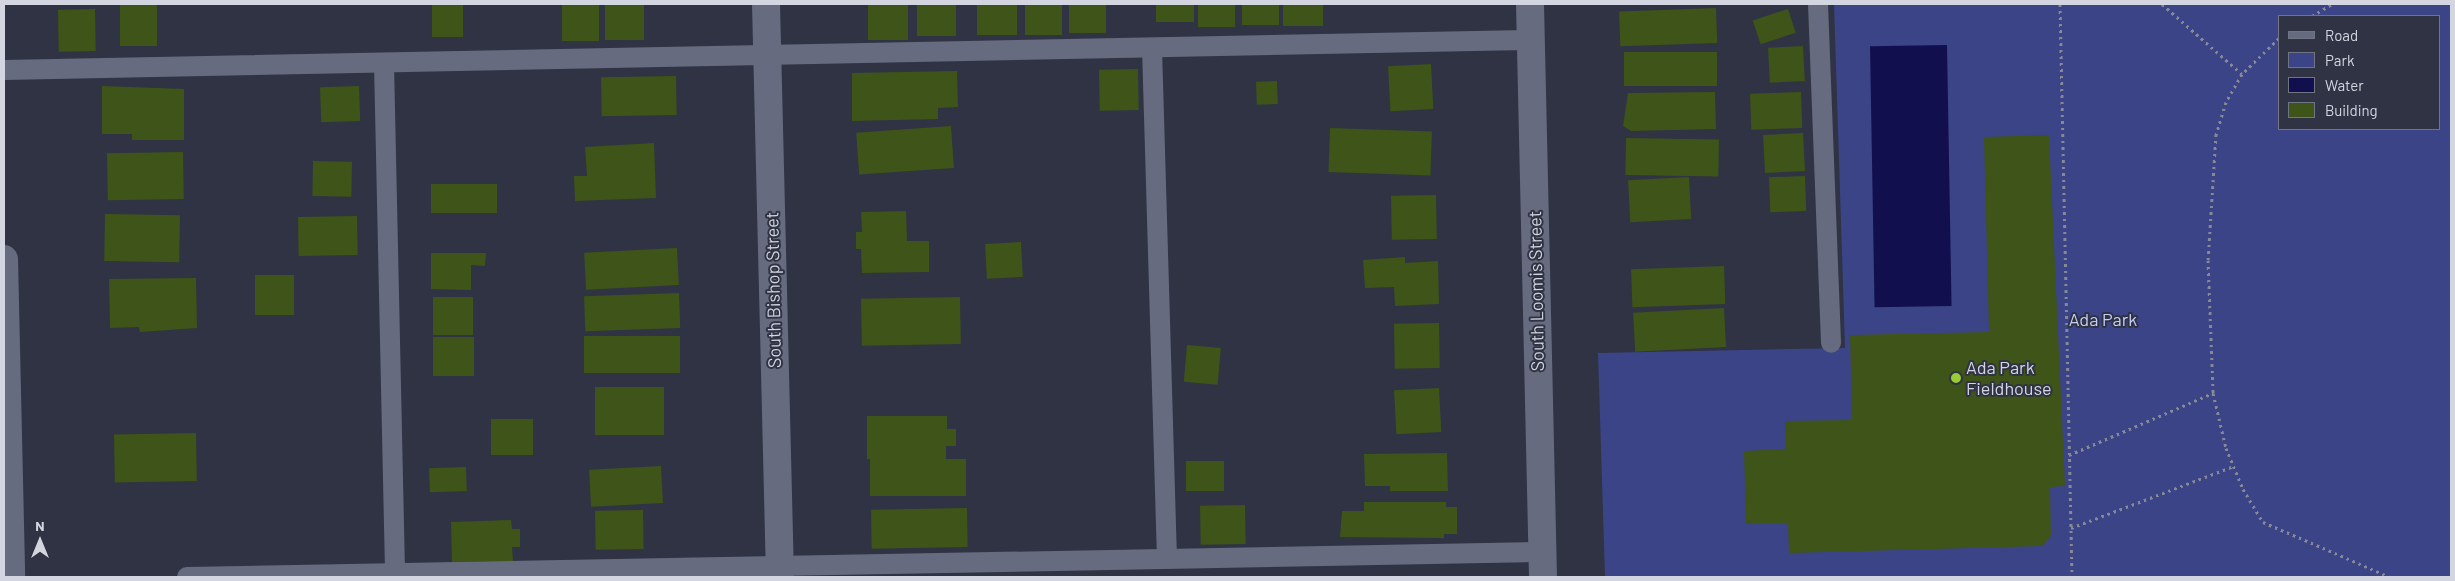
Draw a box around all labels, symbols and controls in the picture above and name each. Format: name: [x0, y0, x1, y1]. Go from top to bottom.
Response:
legend: [2278, 15, 2440, 130]
text: Road: [2325, 26, 2358, 44]
text: Park: [2325, 51, 2354, 69]
text: Water: [2325, 76, 2364, 94]
text: Building: [2325, 101, 2378, 119]
street label: South Loomis Street: [1524, 211, 1548, 371]
street label: South Bishop Street: [761, 212, 785, 368]
park label: Ada Park: [2069, 308, 2137, 330]
place label: Ada Park Fieldhouse: [1966, 357, 2052, 399]
marker: Ada Park Fieldhouse: [1950, 372, 1962, 384]
north arrow: [15, 516, 65, 566]
text: N: [35, 517, 45, 534]

